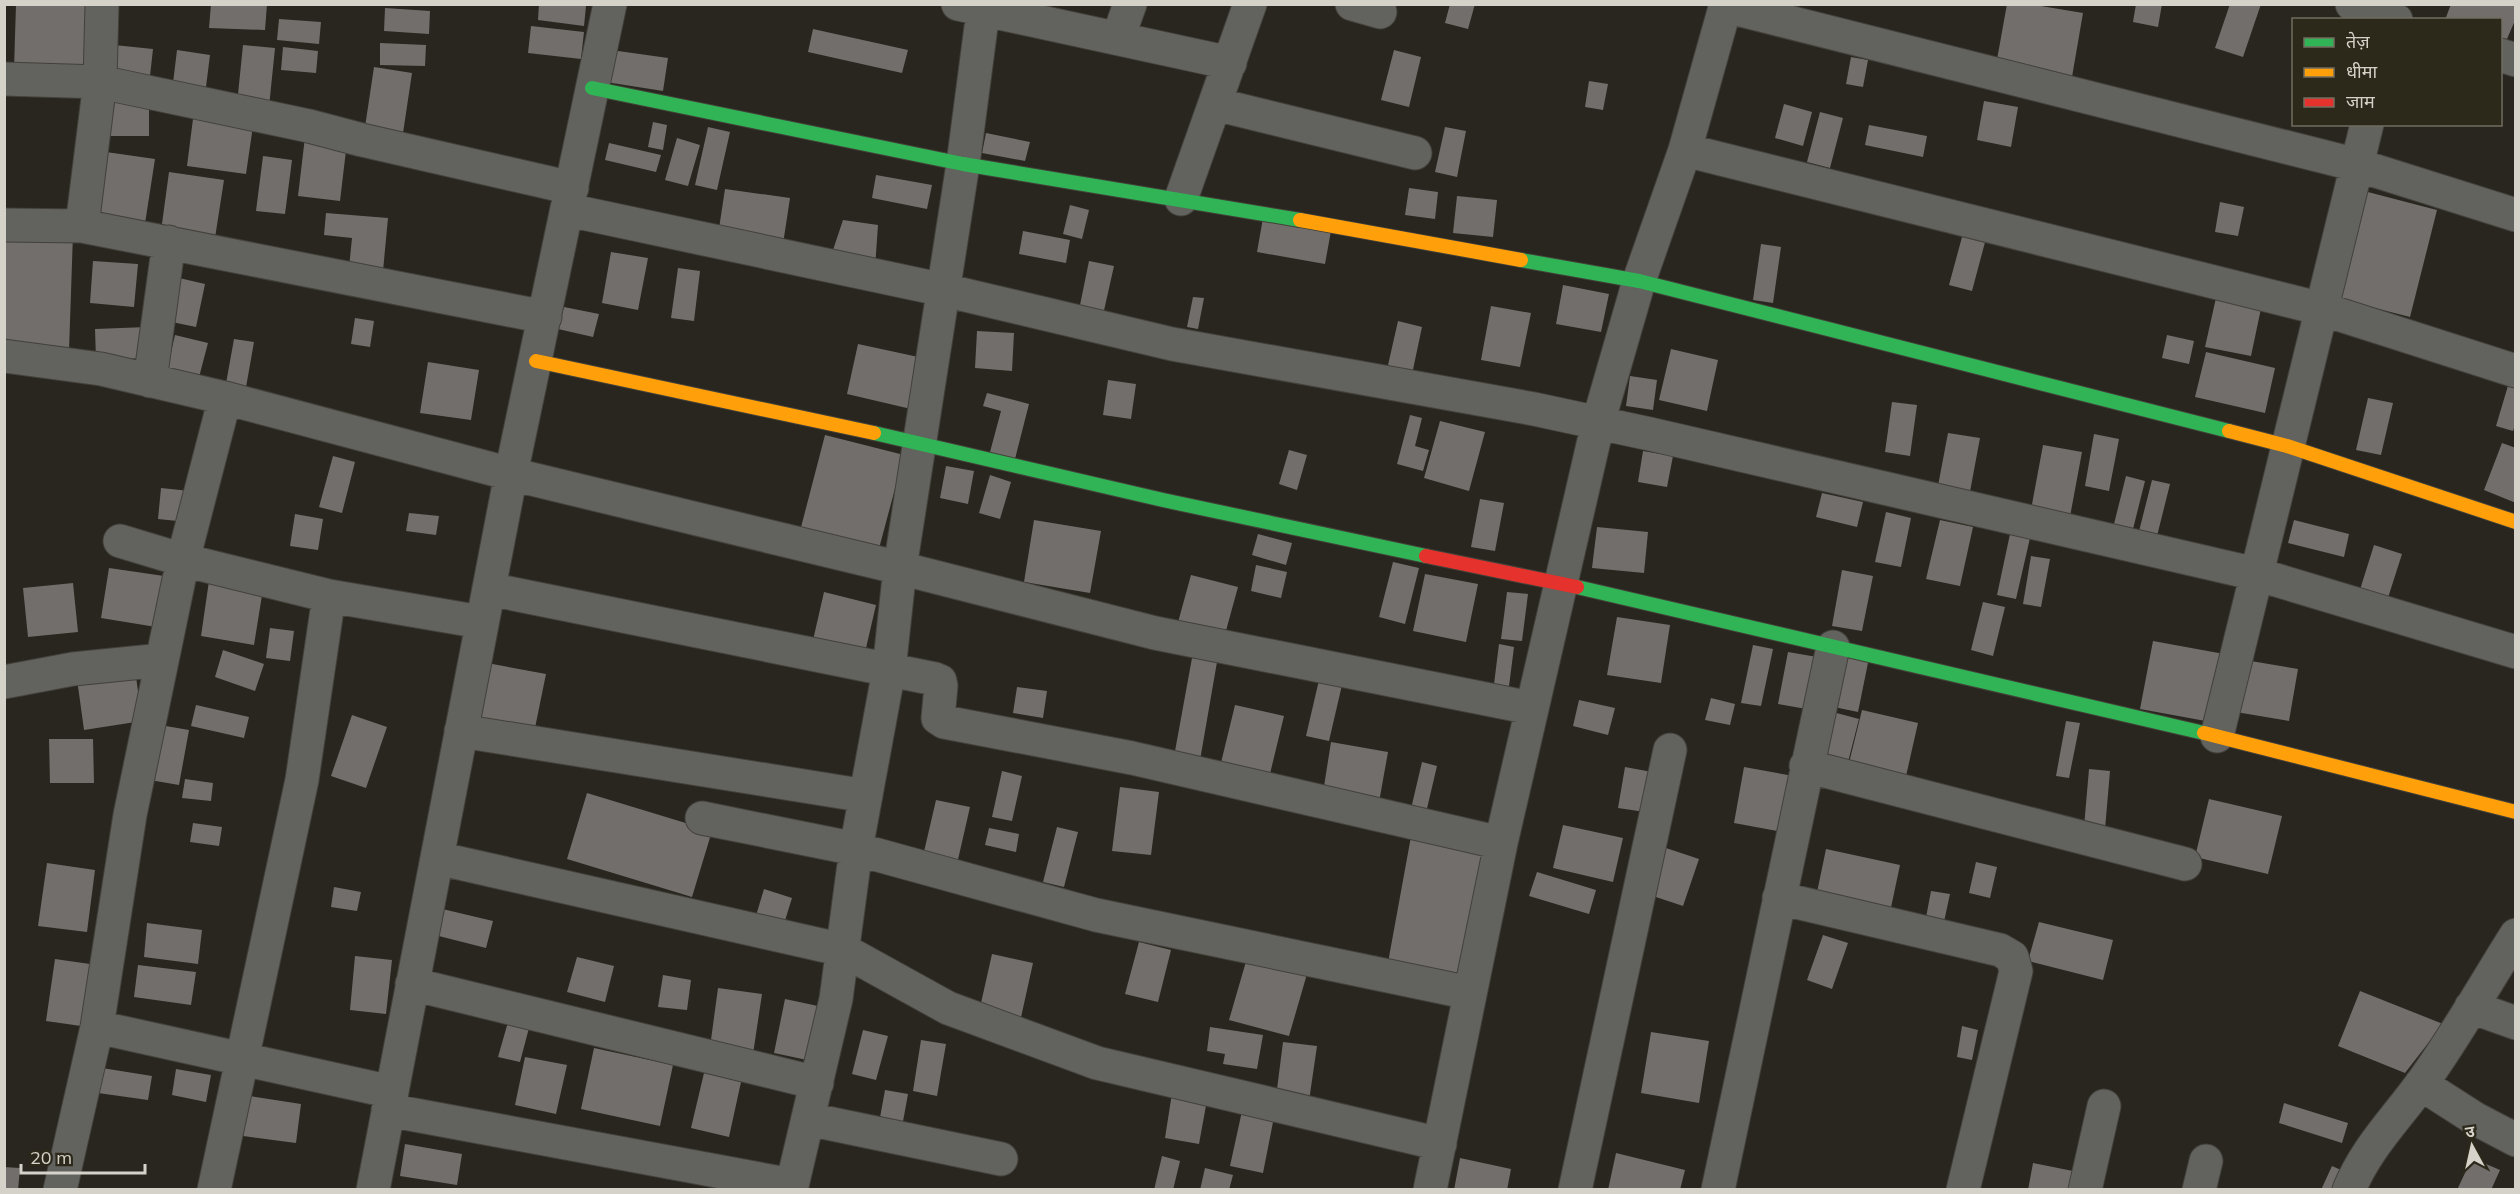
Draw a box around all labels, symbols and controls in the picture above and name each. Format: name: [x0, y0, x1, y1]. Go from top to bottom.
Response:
legend: [2292, 18, 2502, 126]
text: तेज़: [2346, 30, 2370, 53]
text: धीमा: [2346, 60, 2377, 83]
text: जाम: [2346, 90, 2376, 113]
north arrow: [2442, 1116, 2502, 1176]
text: उ: [2464, 1121, 2477, 1142]
scale bar: [21, 1137, 146, 1175]
text: 20 m: [30, 1146, 72, 1169]

